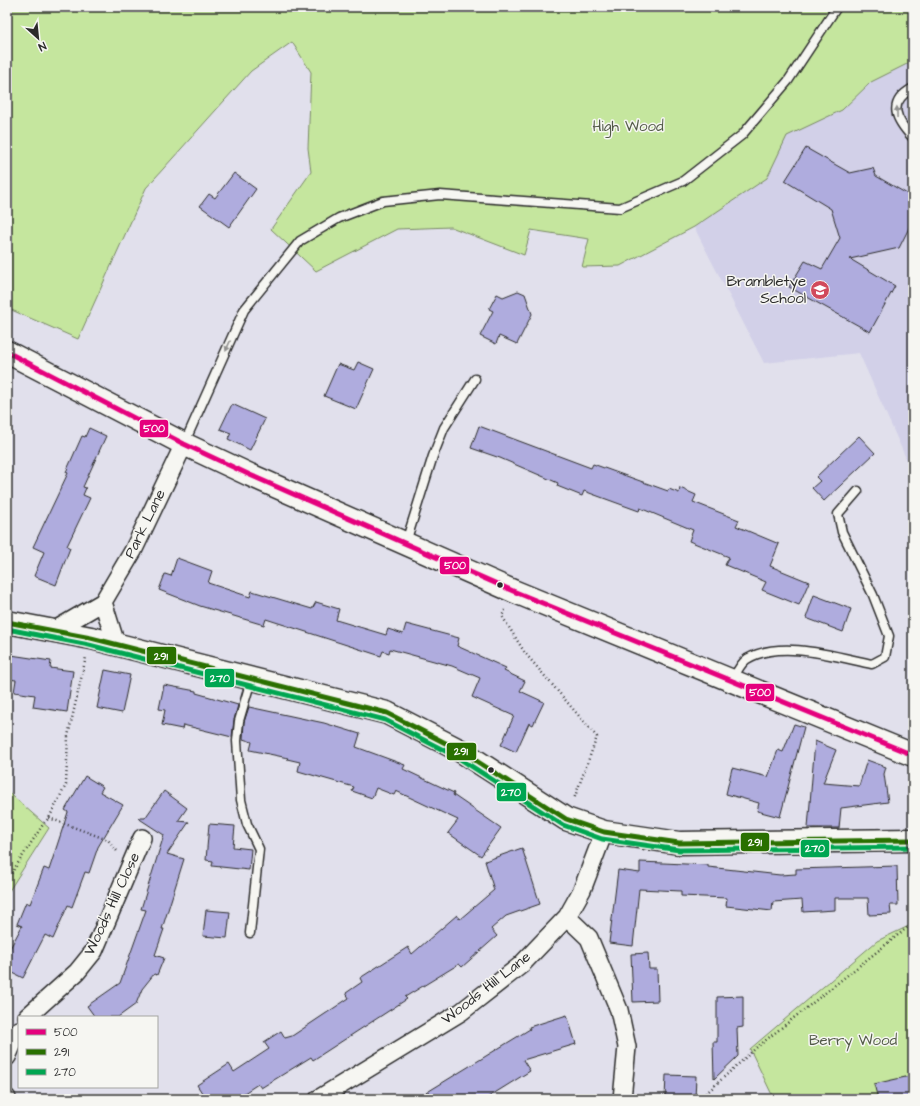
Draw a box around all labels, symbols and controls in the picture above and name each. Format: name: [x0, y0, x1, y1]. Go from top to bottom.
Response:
north arrow: [18, 18, 58, 58]
text: N: [36, 38, 49, 55]
one-way arrow: [894, 105, 900, 118]
park label: High Wood: [592, 116, 664, 138]
place label: Brambletye School: [726, 271, 806, 309]
school or university icon: Brambletye School: [809, 279, 831, 301]
one-way arrow: [225, 340, 231, 351]
line badge: 500: [139, 419, 169, 438]
text: 500: [143, 421, 165, 436]
street label: Park Lane: [119, 486, 171, 562]
line badge: 500: [439, 556, 470, 575]
text: 500: [444, 558, 466, 573]
unlabelled marker: [495, 580, 505, 590]
line badge: 291: [146, 646, 177, 665]
text: 291: [153, 649, 169, 664]
line badge: 270: [204, 668, 235, 688]
text: 270: [209, 671, 230, 686]
line badge: 500: [745, 683, 775, 702]
text: 500: [749, 685, 771, 700]
line badge: 291: [446, 742, 477, 761]
text: 291: [453, 744, 469, 759]
unlabelled marker: [486, 765, 496, 775]
line badge: 270: [496, 782, 527, 802]
text: 270: [500, 785, 521, 800]
line badge: 291: [740, 832, 770, 852]
text: 291: [747, 835, 763, 850]
line badge: 270: [800, 839, 830, 858]
text: 270: [804, 841, 825, 856]
street label: Woods Hill Close: [79, 849, 145, 959]
street label: Woods Hill Lane: [437, 947, 535, 1029]
legend: [18, 1016, 158, 1088]
text: 500: [54, 1024, 78, 1041]
park label: Berry Wood: [809, 1030, 897, 1052]
text: 291: [54, 1044, 70, 1061]
text: 270: [54, 1064, 76, 1081]

